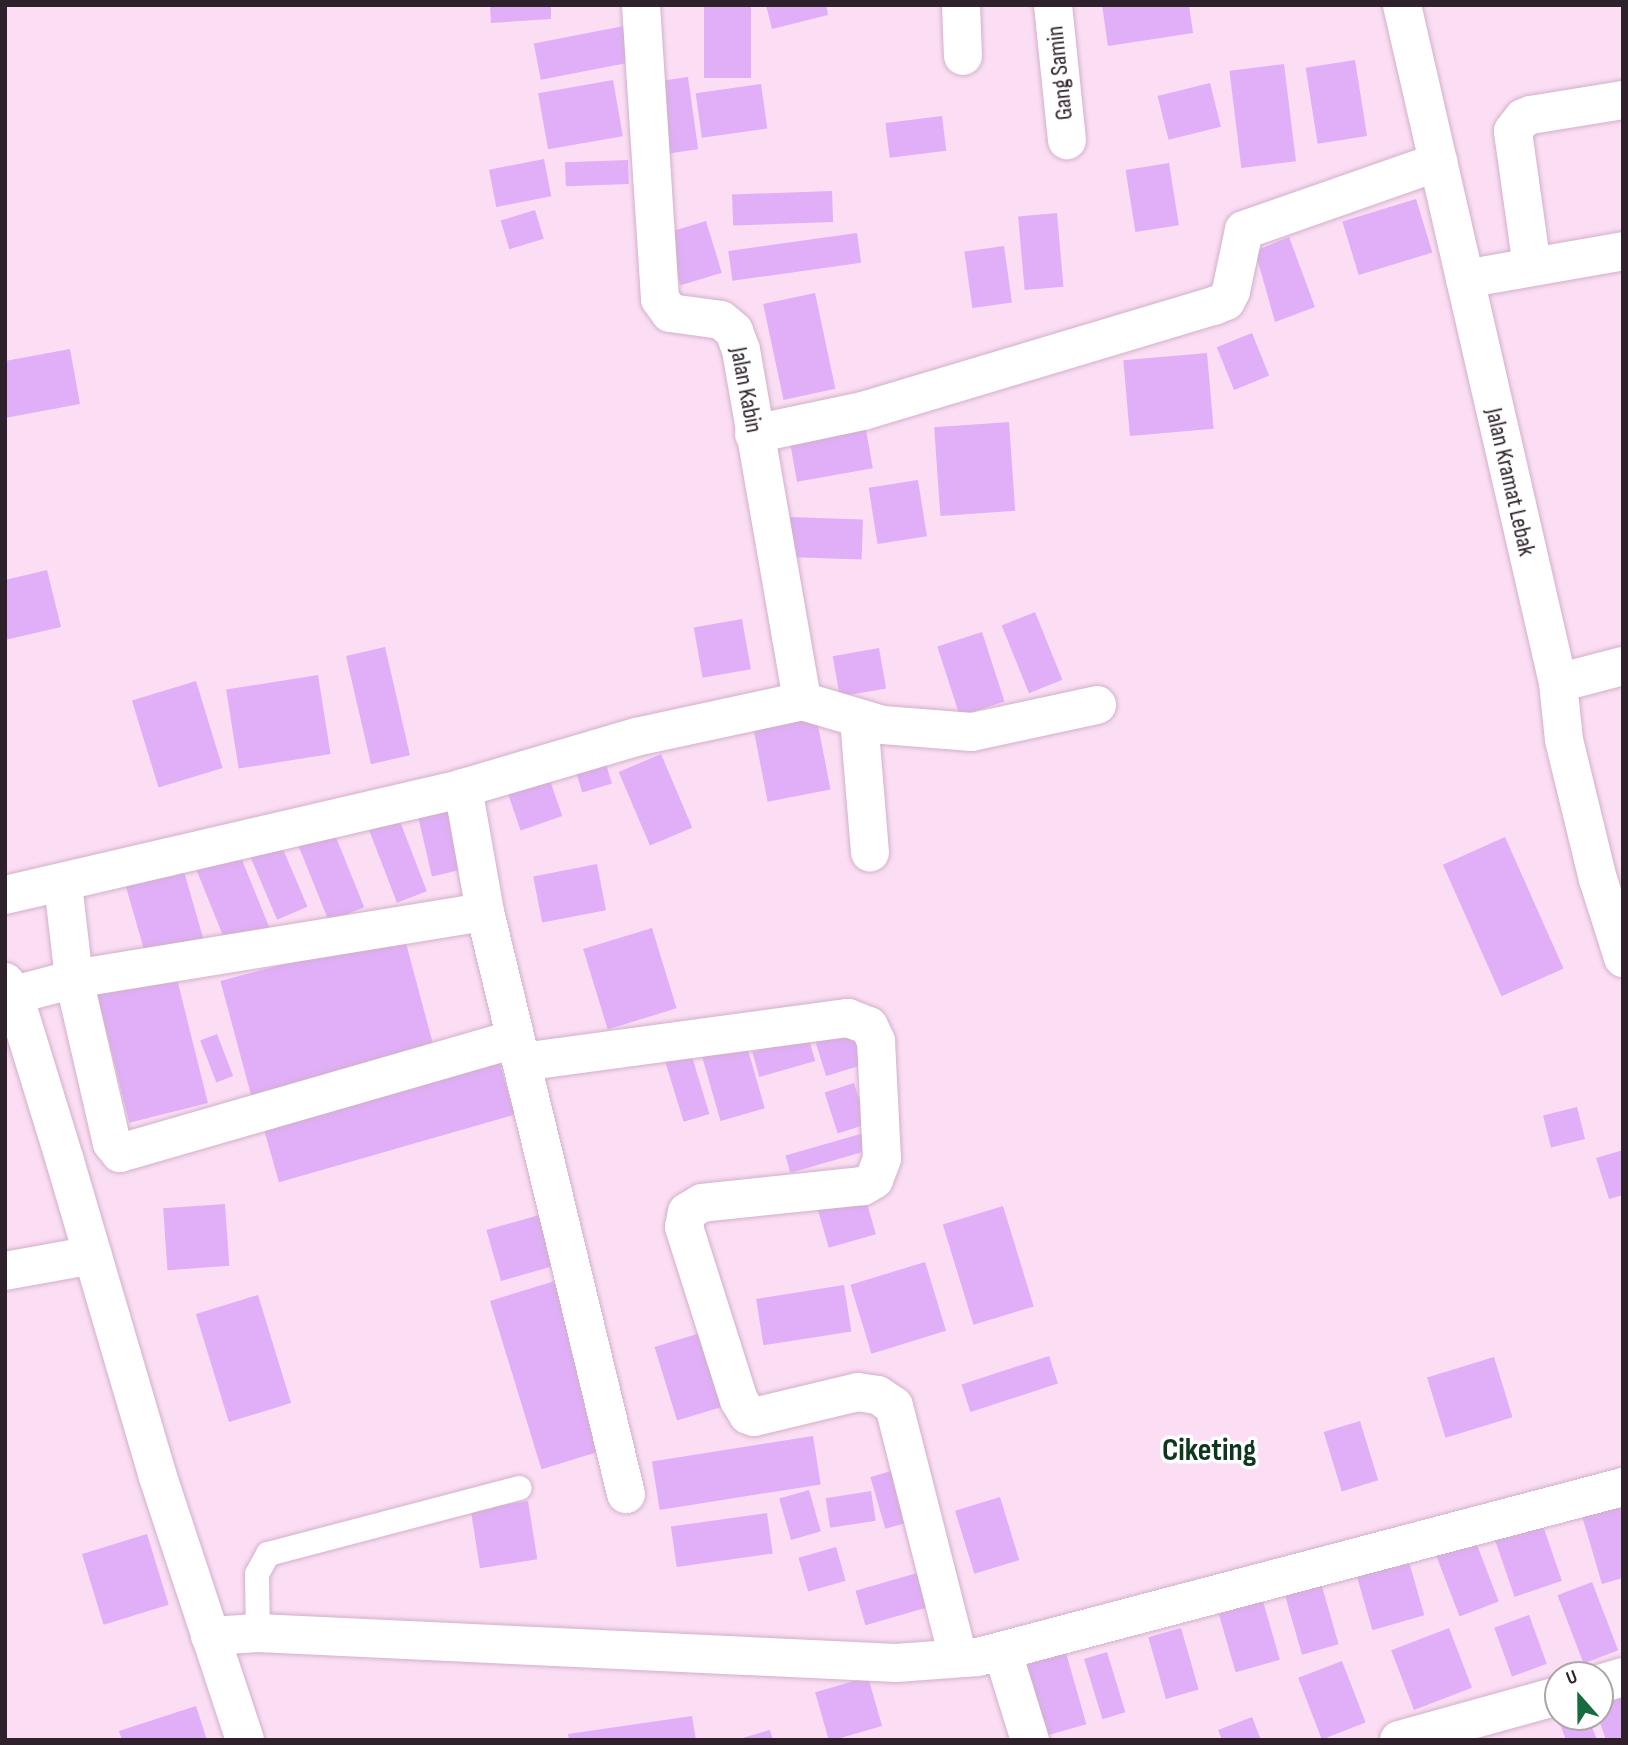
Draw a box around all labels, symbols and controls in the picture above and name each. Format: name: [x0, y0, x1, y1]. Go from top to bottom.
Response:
street label: Gang Samin: [1041, 25, 1079, 121]
street label: Jalan Kabin: [724, 345, 768, 435]
street label: Jalan Kramat Lebak: [1479, 405, 1541, 559]
district label: Ciketing: [1162, 1432, 1256, 1470]
north arrow: [1544, 1661, 1614, 1731]
text: U: [1563, 1665, 1581, 1690]

